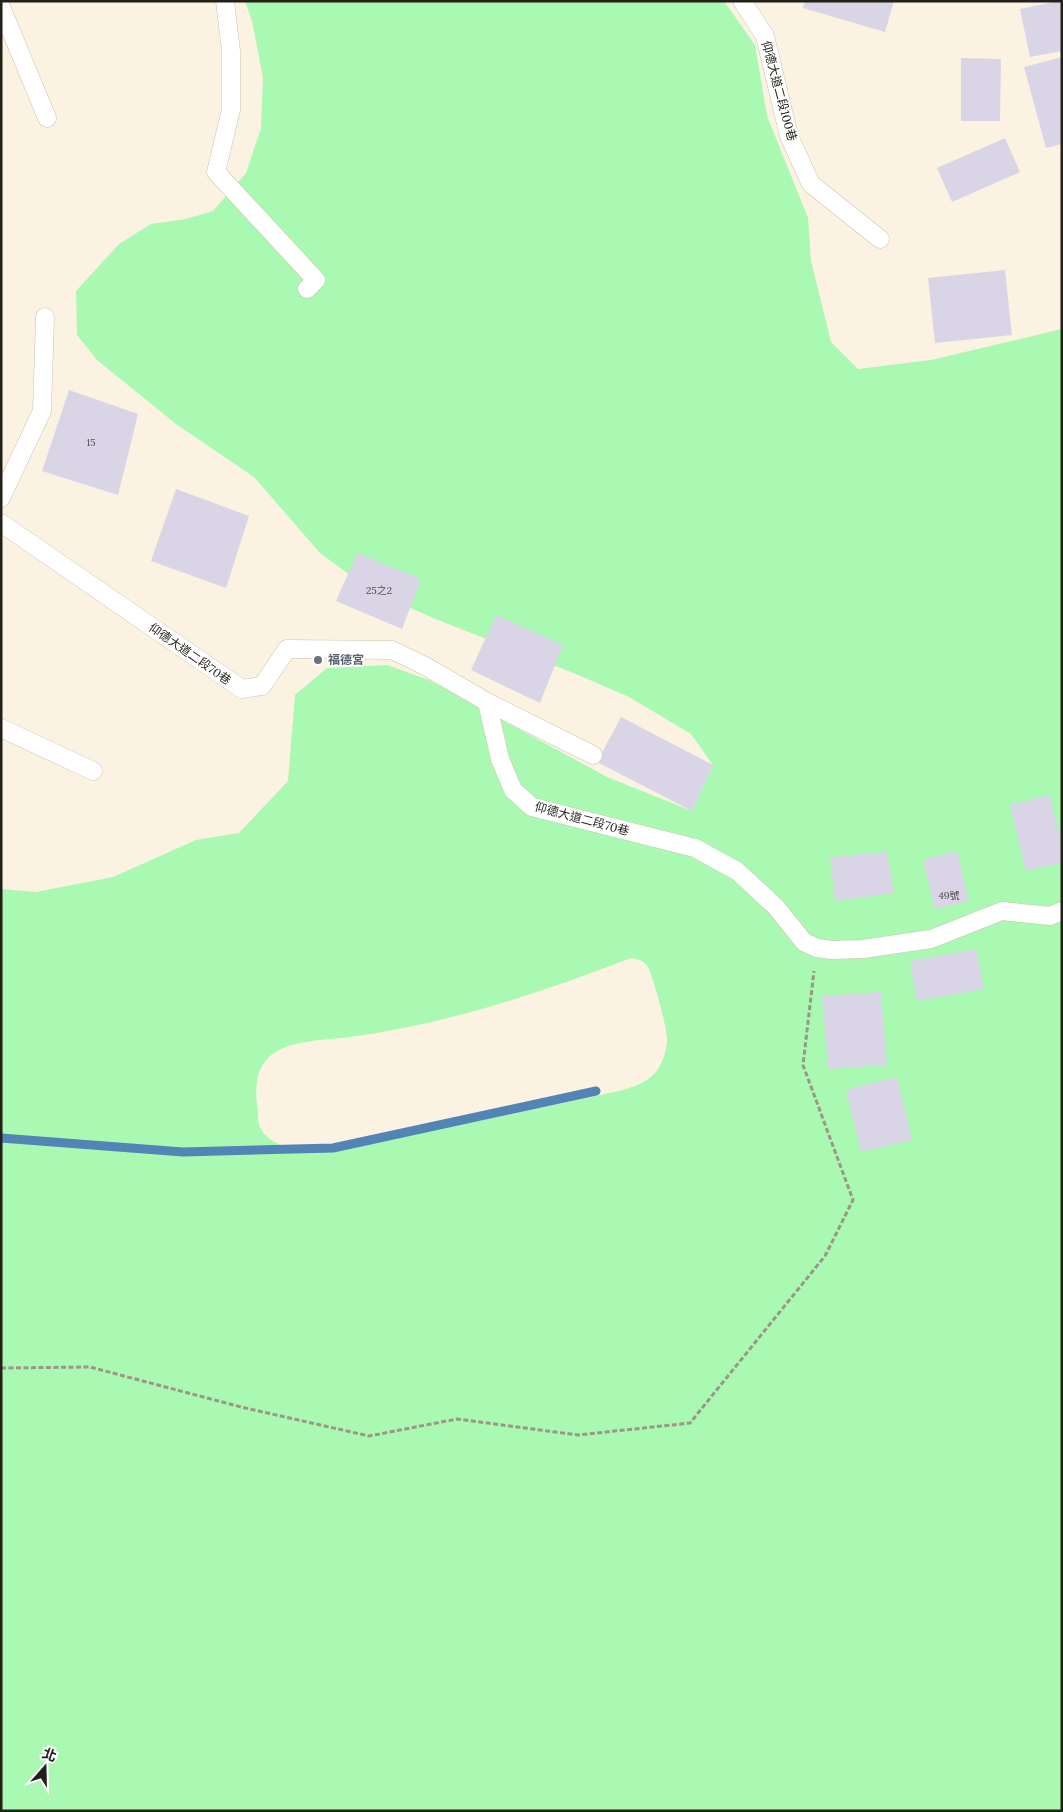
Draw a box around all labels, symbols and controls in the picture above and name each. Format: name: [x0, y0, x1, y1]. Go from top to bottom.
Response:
street label: 仰德大道二段100巷: [759, 39, 800, 143]
house number: 15: [86, 436, 96, 449]
house number: 25之2: [366, 584, 392, 597]
street label: 仰德大道二段70巷: [146, 620, 234, 688]
place label: 福德宮: [328, 652, 364, 667]
marker: 福德宮: [312, 654, 324, 666]
street label: 仰德大道二段70巷: [533, 799, 631, 838]
house number: 49號: [938, 889, 960, 902]
north arrow: [20, 1742, 70, 1792]
text: 北: [40, 1744, 59, 1766]

